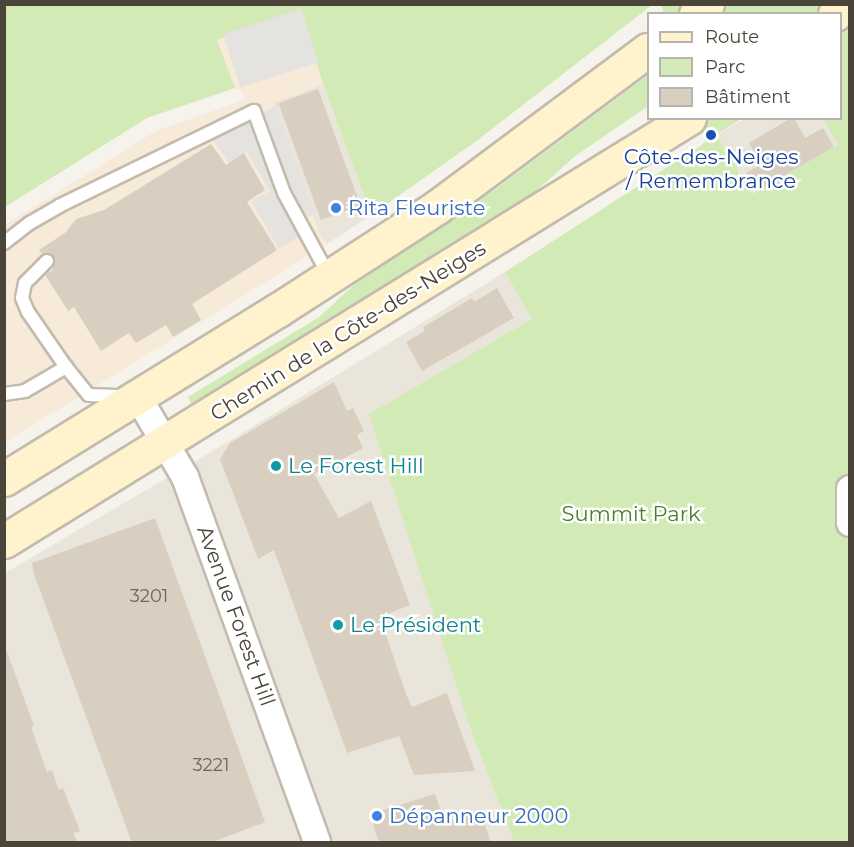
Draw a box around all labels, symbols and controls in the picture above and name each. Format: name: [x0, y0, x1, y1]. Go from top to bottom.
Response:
legend: [647, 12, 842, 120]
text: Route: [705, 26, 759, 48]
text: Parc: [705, 56, 745, 78]
text: Bâtiment: [705, 86, 791, 108]
marker: Côte-des-Neiges / Remembrance: [704, 128, 718, 142]
place label: Côte-des-Neiges / Remembrance: [624, 144, 798, 194]
place label: Rita Fleuriste: [348, 195, 485, 221]
marker: Rita Fleuriste: [329, 201, 343, 215]
street label: Chemin de la Côte-des-Neiges: [206, 235, 490, 427]
place label: Le Forest Hill: [288, 453, 424, 479]
marker: Le Forest Hill: [269, 459, 283, 473]
park label: Summit Park: [561, 501, 701, 527]
street label: Avenue Forest Hill: [192, 522, 280, 710]
house number: 3201: [130, 585, 168, 607]
place label: Le Président: [350, 612, 481, 638]
marker: Le Président: [331, 618, 345, 632]
house number: 3221: [192, 754, 230, 776]
place label: Dépanneur 2000: [389, 803, 568, 829]
marker: Dépanneur 2000: [370, 809, 384, 823]

